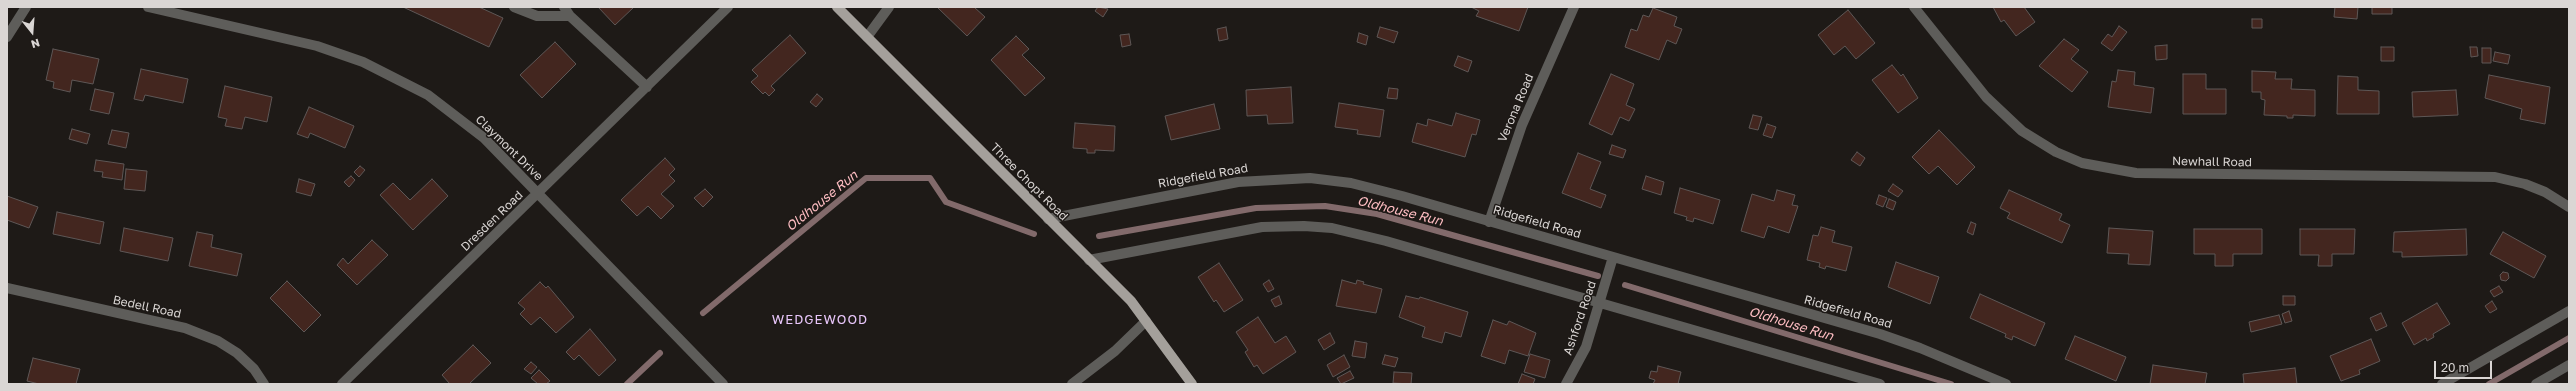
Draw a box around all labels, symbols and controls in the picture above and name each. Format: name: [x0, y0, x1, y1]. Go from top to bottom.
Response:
north arrow: [12, 12, 52, 52]
text: N: [30, 37, 42, 51]
street label: Verona Road: [1495, 72, 1537, 144]
street label: Claymont Drive: [472, 112, 546, 184]
street label: Three Chopt Road: [987, 140, 1071, 224]
street label: Newhall Road: [2172, 154, 2252, 170]
street label: Ridgefield Road: [1157, 161, 1249, 191]
water label: Oldhouse Run: [783, 167, 861, 235]
street label: Dresden Road: [458, 188, 526, 254]
water label: Oldhouse Run: [1356, 193, 1444, 229]
street label: Ridgefield Road: [1491, 203, 1583, 241]
street label: Ashford Road: [1561, 279, 1599, 357]
street label: Bedell Road: [112, 293, 182, 321]
street label: Ridgefield Road: [1802, 293, 1894, 331]
water label: Oldhouse Run: [1747, 304, 1835, 344]
district label: WEDGEWOOD: [772, 312, 868, 328]
scale bar: [2436, 353, 2494, 379]
text: 20 m: [2441, 360, 2469, 375]

